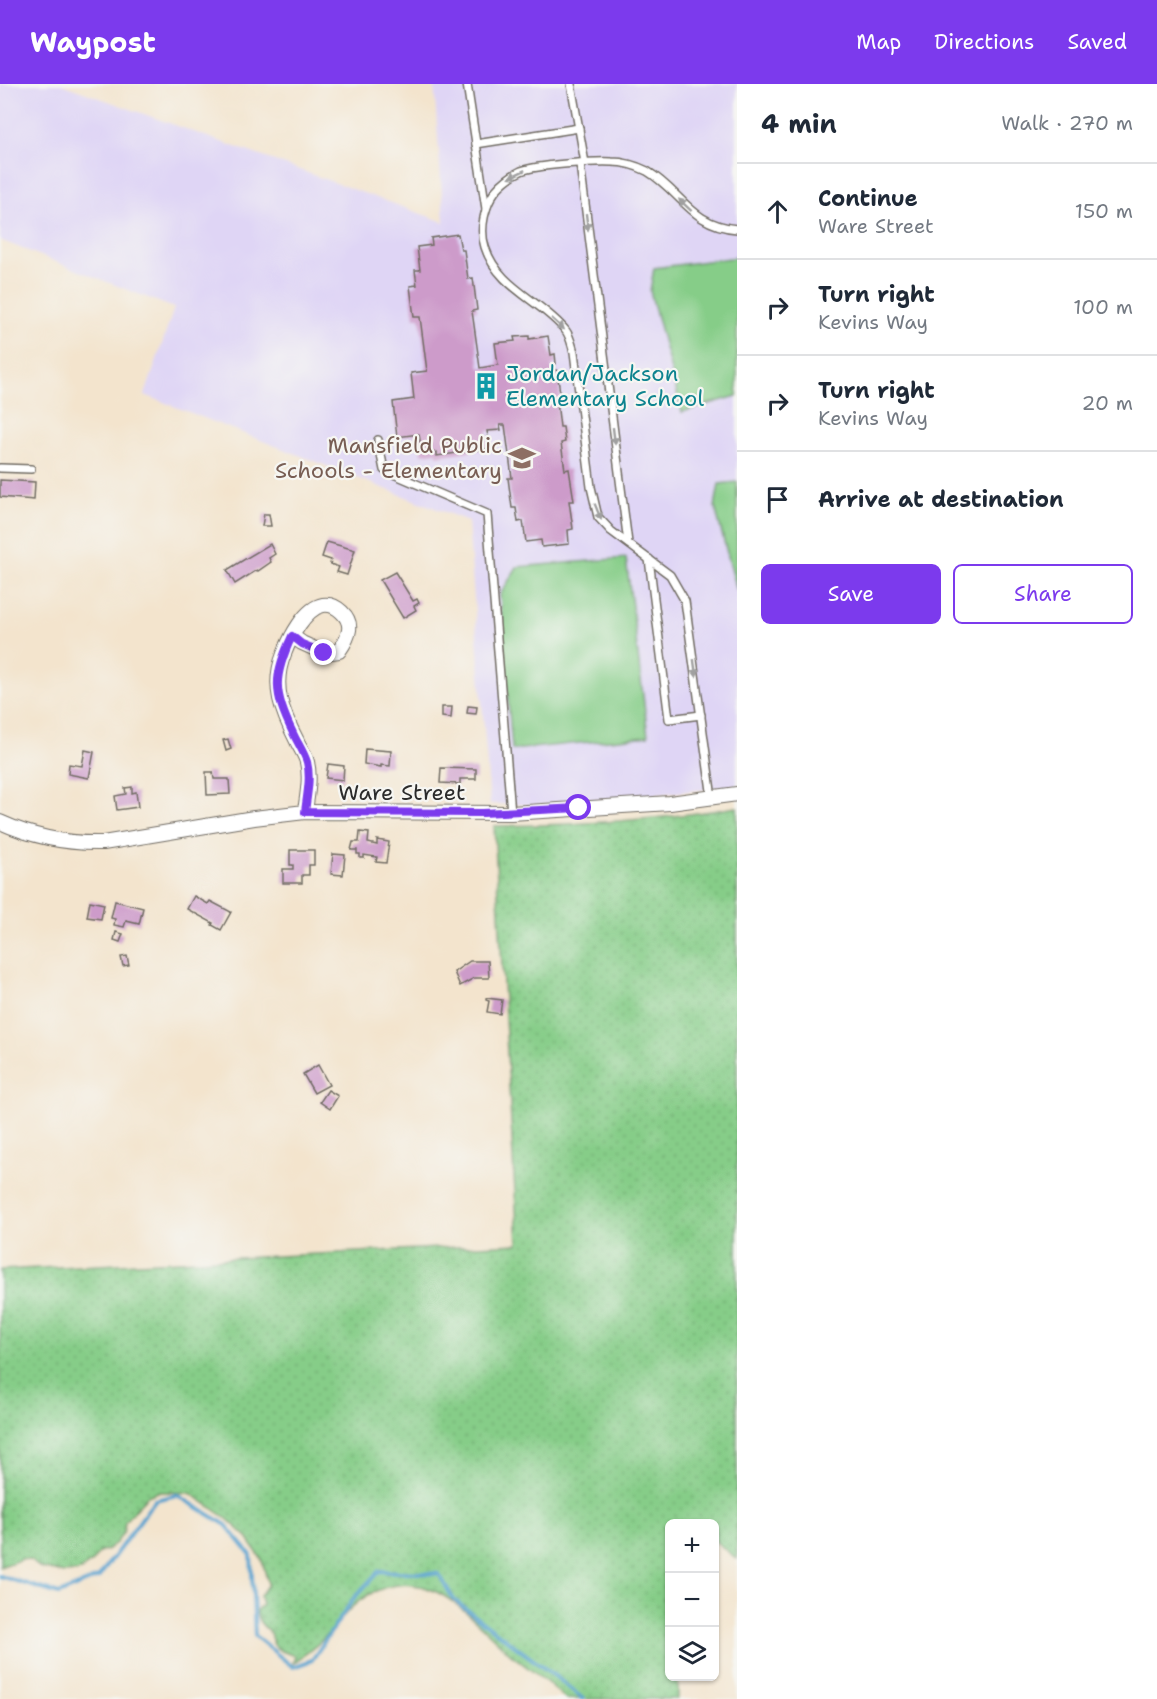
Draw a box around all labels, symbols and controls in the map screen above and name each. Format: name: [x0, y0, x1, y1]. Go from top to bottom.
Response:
text: Waypost: [30, 23, 156, 61]
text: Map: [856, 28, 901, 56]
text: Directions: [934, 28, 1034, 56]
text: Saved: [1067, 28, 1127, 56]
text: 4 min: [761, 106, 837, 141]
text: Walk · 270 m: [1001, 110, 1133, 136]
one-way arrow: [509, 170, 526, 179]
text: Continue: [818, 184, 918, 213]
icon: ahead: [761, 195, 794, 228]
one-way arrow: [678, 198, 693, 212]
text: 150 m: [1075, 198, 1133, 224]
one-way arrow: [582, 212, 592, 231]
text: Ware Street: [818, 213, 934, 239]
text: Turn right: [818, 280, 935, 309]
icon: right: [761, 291, 794, 324]
text: 100 m: [1073, 294, 1133, 320]
text: Kevins Way: [818, 309, 928, 335]
one-way arrow: [551, 317, 566, 331]
place label: Jordan/Jackson Elementary School: [506, 359, 704, 413]
building icon: Jordan/Jackson Elementary School: [471, 371, 501, 401]
text: Turn right: [818, 376, 935, 405]
icon: right: [761, 387, 794, 420]
text: 20 m: [1082, 390, 1133, 416]
text: Kevins Way: [818, 405, 928, 431]
one-way arrow: [609, 427, 619, 446]
place label: Mansfield Public Schools - Elementary: [275, 431, 502, 485]
school or university icon: Mansfield Public Schools - Elementary: [507, 443, 537, 473]
icon: arrive: [761, 483, 794, 516]
text: Arrive at destination: [818, 485, 1064, 514]
one-way arrow: [593, 503, 603, 521]
button: Save: [761, 564, 941, 624]
button: Share: [953, 564, 1133, 624]
route end: [310, 639, 336, 665]
one-way arrow: [690, 658, 699, 677]
street label: Ware Street: [338, 778, 466, 807]
route start: [565, 794, 591, 820]
map controls: [665, 1519, 719, 1681]
button: +: [665, 1519, 719, 1573]
button: −: [665, 1573, 719, 1627]
button: layers: [665, 1627, 719, 1681]

